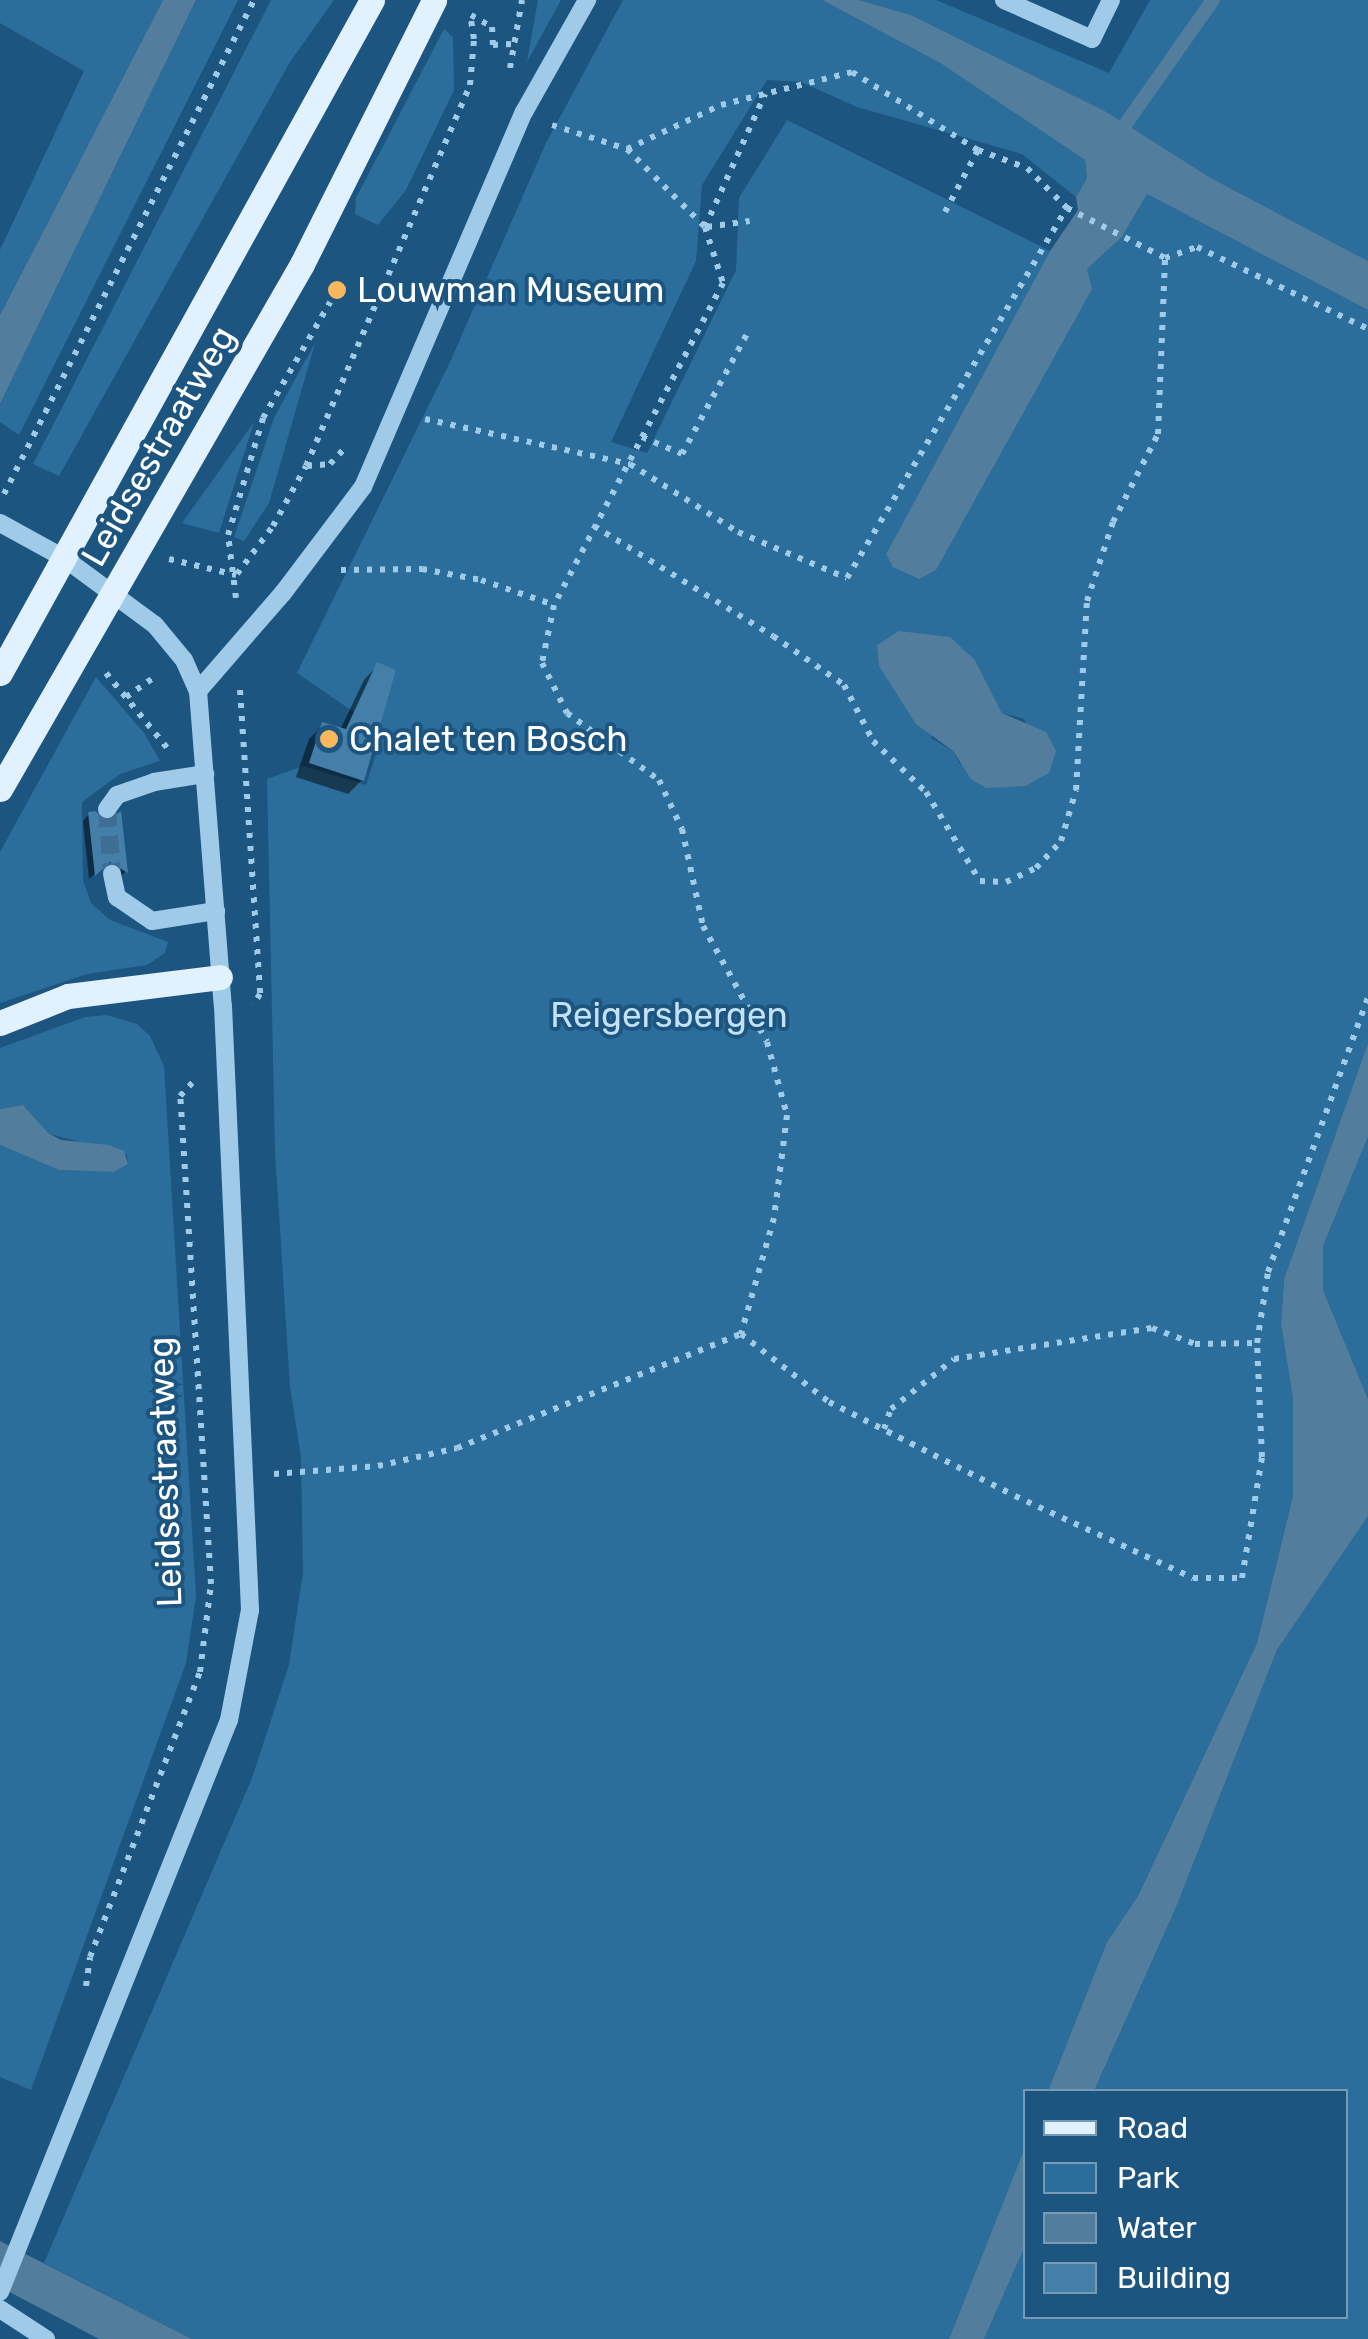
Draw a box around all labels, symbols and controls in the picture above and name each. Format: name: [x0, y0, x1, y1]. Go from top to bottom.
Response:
place label: Louwman Museum: [357, 269, 664, 311]
marker: Louwman Museum: [326, 279, 348, 301]
street label: Leidsestraatweg: [72, 318, 244, 574]
place label: Chalet ten Bosch: [349, 718, 628, 760]
marker: Chalet ten Bosch: [318, 728, 340, 750]
park label: Reigersbergen: [550, 994, 788, 1036]
street label: Leidsestraatweg: [139, 1336, 191, 1608]
legend: [1023, 2089, 1348, 2319]
text: Road: [1117, 2110, 1188, 2146]
text: Park: [1117, 2160, 1179, 2196]
text: Water: [1117, 2210, 1197, 2246]
text: Building: [1117, 2260, 1231, 2296]

